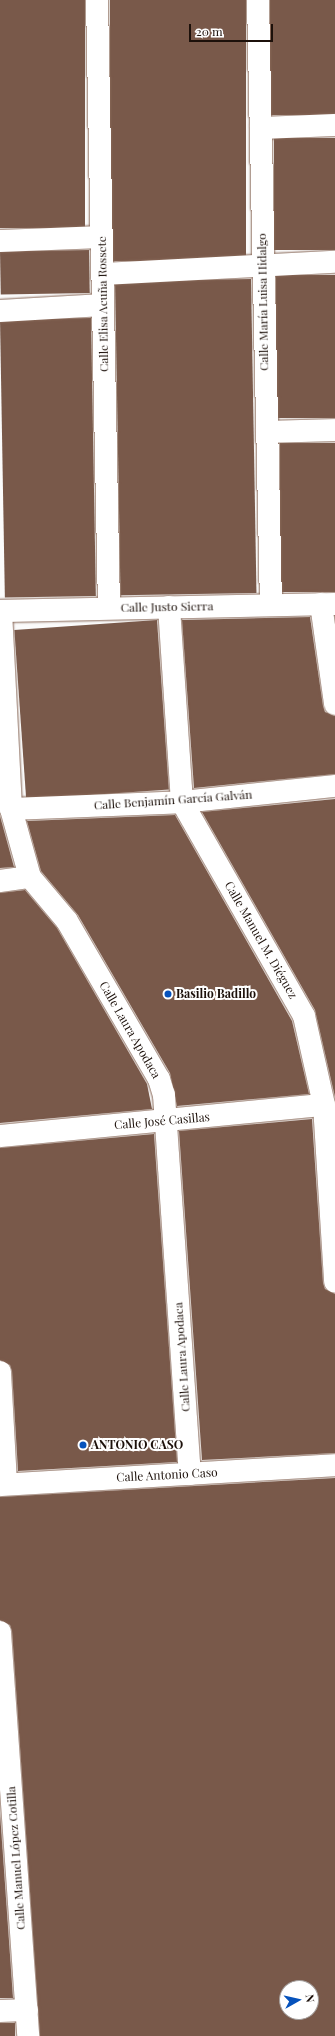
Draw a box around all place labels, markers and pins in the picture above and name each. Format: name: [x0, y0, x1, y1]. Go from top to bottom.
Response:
place label: Basilio Badillo: [176, 987, 256, 1001]
marker: Basilio Badillo: [163, 989, 173, 999]
place label: ANTONIO CASO: [91, 1438, 183, 1452]
marker: ANTONIO CASO: [78, 1440, 88, 1450]

